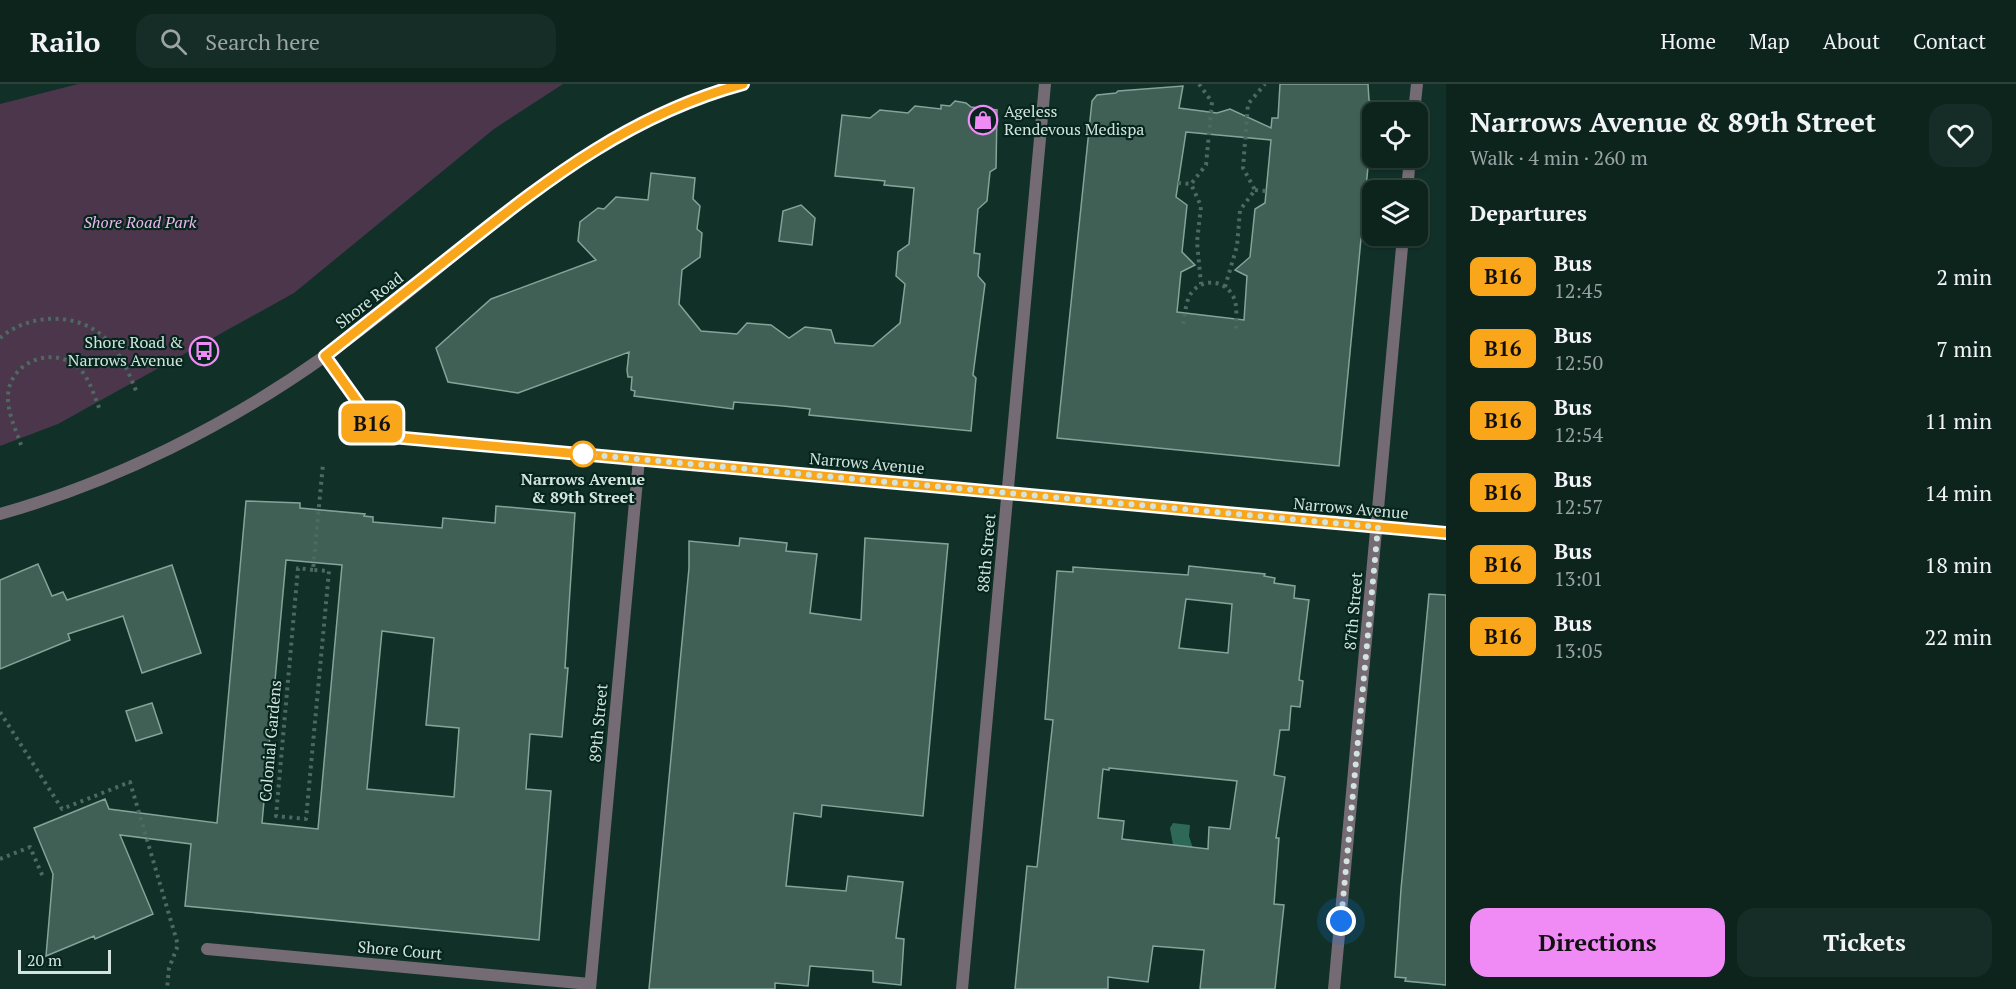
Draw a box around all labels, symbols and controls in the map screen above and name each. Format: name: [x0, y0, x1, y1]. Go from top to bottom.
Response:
search box: [136, 14, 556, 68]
text: Railo: [30, 23, 100, 60]
icon: search: [157, 25, 190, 58]
text: Search here: [205, 27, 320, 56]
text: Home: [1660, 27, 1716, 55]
text: Map: [1749, 27, 1790, 55]
text: About: [1823, 27, 1880, 55]
text: Contact: [1913, 27, 1986, 55]
place label: Ageless Rendevous Medispa: [1004, 100, 1144, 140]
map controls: [1362, 102, 1428, 246]
button: locate: [1362, 102, 1428, 168]
text: Narrows Avenue & 89th Street: [1470, 103, 1876, 140]
shop icon: Ageless Rendevous Medispa: [967, 104, 999, 136]
button: heart: [1929, 104, 1992, 167]
text: Walk · 4 min · 260 m: [1470, 144, 1648, 171]
button: layers: [1362, 180, 1428, 246]
text: Departures: [1470, 198, 1587, 227]
park label: Shore Road Park: [83, 211, 197, 233]
text: Bus: [1554, 248, 1592, 277]
text: B16: [1484, 262, 1522, 290]
text: 2 min: [1936, 262, 1992, 291]
street label: Shore Road: [330, 266, 408, 333]
text: 12:45: [1554, 277, 1603, 304]
text: Bus: [1554, 320, 1592, 349]
place label: Shore Road & Narrows Avenue: [68, 331, 183, 371]
text: B16: [1484, 334, 1522, 362]
text: 7 min: [1936, 334, 1992, 363]
bus stop icon: Shore Road & Narrows Avenue: [188, 335, 220, 367]
text: 12:50: [1554, 349, 1603, 376]
text: Bus: [1554, 392, 1592, 421]
line badge: B16: [338, 404, 406, 442]
text: B16: [1484, 406, 1522, 434]
text: 11 min: [1925, 406, 1992, 435]
text: B16: [353, 409, 391, 437]
text: 12:54: [1554, 421, 1603, 448]
marker: Narrows Avenue & 89th Street: [570, 441, 596, 467]
street label: Narrows Avenue: [809, 447, 925, 479]
text: Bus: [1554, 464, 1592, 493]
place label: Narrows Avenue & 89th Street: [521, 468, 646, 508]
text: B16: [1484, 478, 1522, 506]
text: 14 min: [1925, 478, 1992, 507]
street label: Narrows Avenue: [1293, 492, 1409, 524]
text: 12:57: [1554, 493, 1603, 520]
street label: 88th Street: [972, 513, 1000, 593]
text: Bus: [1554, 536, 1592, 565]
text: B16: [1484, 550, 1522, 578]
text: 18 min: [1925, 550, 1992, 579]
text: 13:01: [1554, 565, 1603, 592]
street label: 87th Street: [1339, 571, 1367, 651]
text: Bus: [1554, 608, 1592, 637]
text: B16: [1484, 622, 1522, 650]
text: 22 min: [1925, 622, 1992, 651]
text: 13:05: [1554, 637, 1603, 664]
street label: Colonial Gardens: [254, 679, 286, 803]
street label: 89th Street: [584, 683, 612, 763]
your location: [1326, 906, 1356, 936]
button: Directions: [1470, 908, 1725, 977]
button: Tickets: [1737, 908, 1992, 977]
street label: Shore Court: [357, 935, 443, 965]
scale bar: [18, 947, 111, 974]
text: 20 m: [27, 949, 62, 971]

